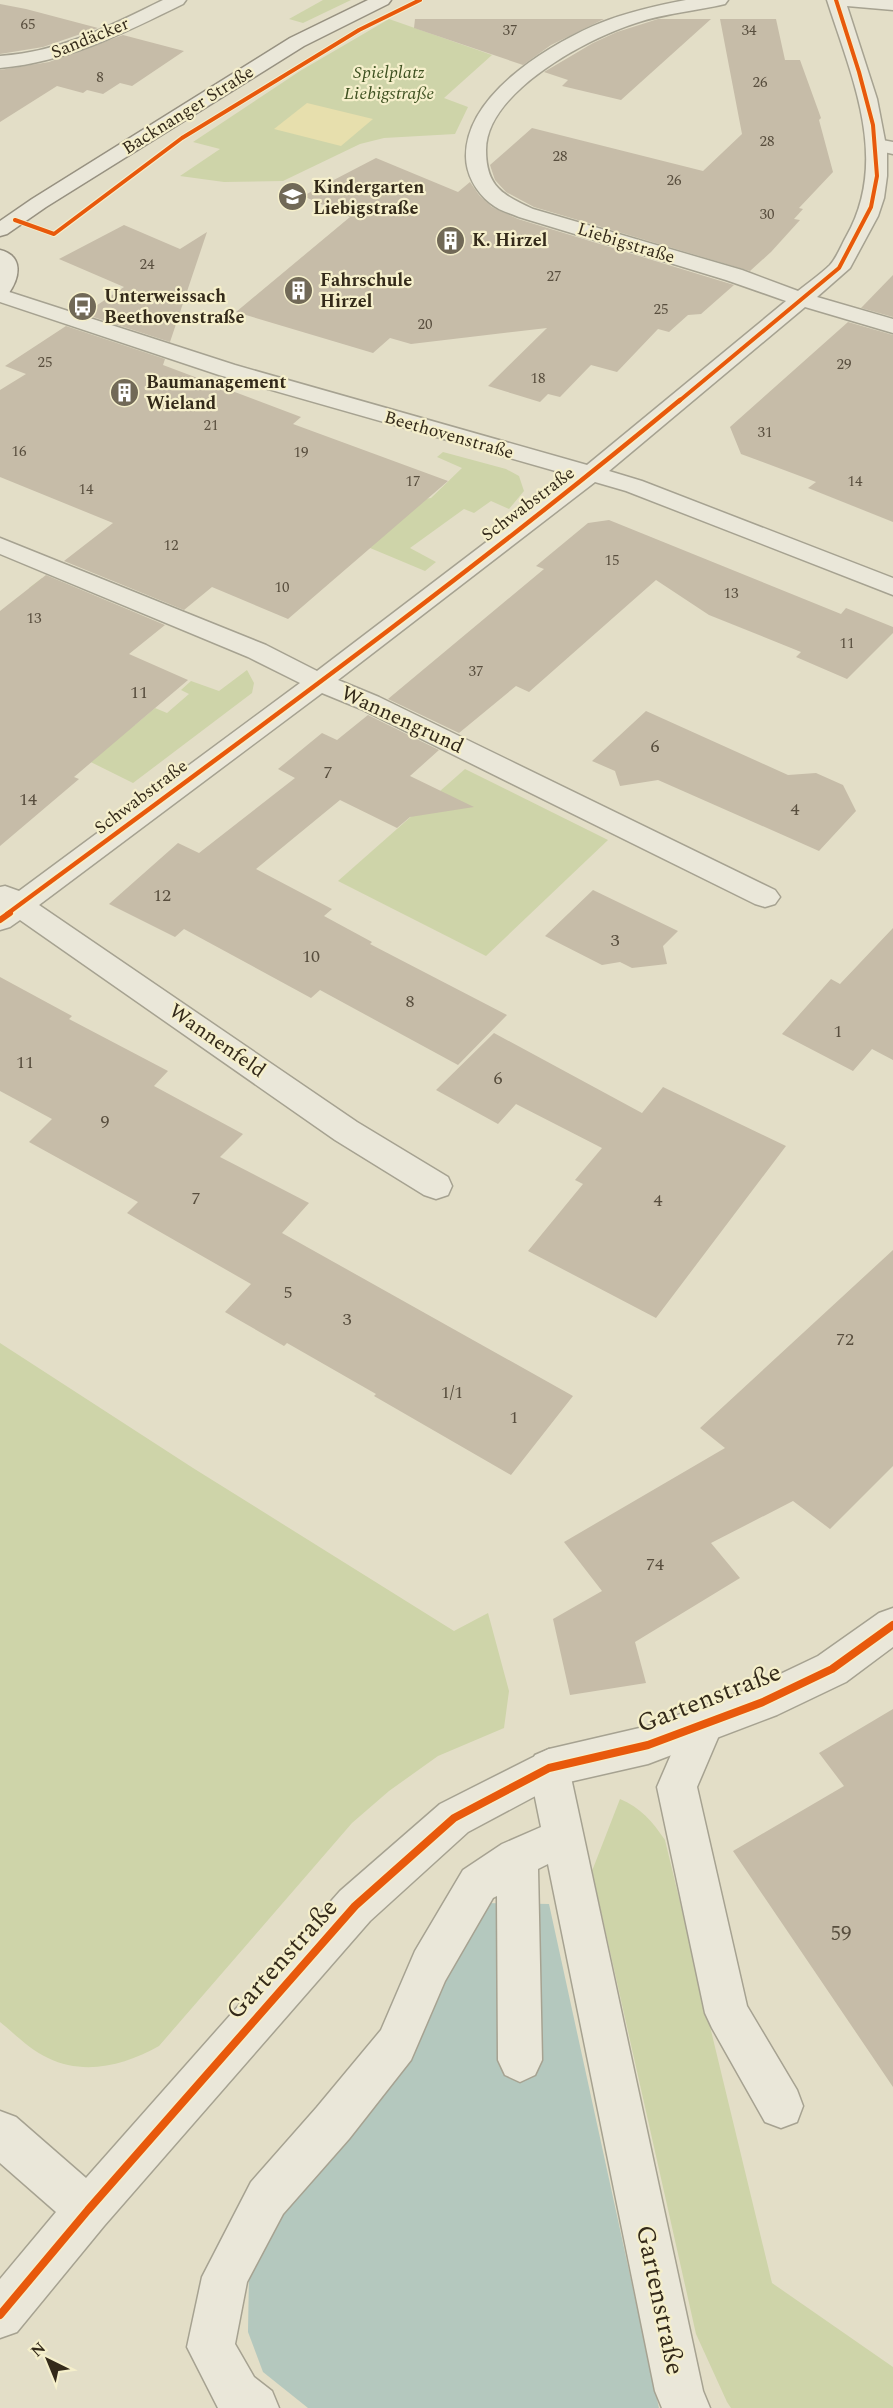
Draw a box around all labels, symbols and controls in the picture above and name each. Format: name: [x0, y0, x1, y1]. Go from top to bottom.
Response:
street label: Sandäcker: [47, 10, 133, 66]
house number: 65: [20, 13, 36, 36]
house number: 37: [502, 19, 518, 42]
house number: 34: [741, 19, 757, 42]
street label: Backnanger Straße: [117, 59, 259, 161]
park label: Spielplatz Liebigstraße: [344, 59, 434, 107]
house number: 8: [96, 66, 104, 89]
house number: 26: [752, 71, 768, 94]
house number: 28: [759, 130, 775, 153]
house number: 28: [552, 145, 568, 168]
house number: 26: [666, 169, 682, 192]
place label: Kindergarten Liebigstraße: [313, 174, 424, 222]
school or university icon: Kindergarten Liebigstraße: [276, 181, 308, 213]
house number: 30: [759, 203, 775, 226]
street label: Liebigstraße: [574, 215, 678, 271]
building icon: K. Hirzel: [435, 224, 467, 256]
place label: K. Hirzel: [472, 227, 548, 254]
house number: 24: [139, 253, 155, 276]
house number: 27: [546, 265, 562, 288]
place label: Fahrschule Hirzel: [320, 267, 412, 315]
building icon: Fahrschule Hirzel: [283, 274, 315, 306]
place label: Unterweissach Beethovenstraße: [104, 283, 244, 331]
bus stop icon: Unterweissach Beethovenstraße: [67, 290, 99, 322]
house number: 25: [653, 298, 669, 321]
house number: 20: [417, 313, 433, 336]
house number: 25: [37, 351, 53, 374]
house number: 29: [836, 353, 852, 376]
house number: 18: [530, 367, 546, 390]
place label: Baumanagement Wieland: [146, 369, 286, 417]
building icon: Baumanagement Wieland: [109, 376, 141, 408]
street label: Beethovenstraße: [381, 404, 517, 466]
house number: 21: [203, 414, 219, 437]
house number: 31: [757, 421, 773, 444]
house number: 16: [11, 440, 27, 463]
house number: 19: [293, 441, 309, 464]
street label: Schwabstraße: [476, 460, 580, 548]
house number: 17: [405, 470, 421, 493]
house number: 14: [847, 470, 863, 493]
house number: 14: [78, 478, 94, 501]
house number: 12: [163, 534, 179, 557]
house number: 15: [604, 549, 620, 572]
house number: 10: [274, 576, 290, 599]
house number: 13: [723, 582, 739, 605]
house number: 13: [26, 607, 42, 630]
house number: 11: [839, 632, 855, 655]
house number: 37: [468, 660, 484, 683]
street label: Wannengrund: [335, 677, 469, 763]
house number: 11: [130, 679, 148, 706]
house number: 6: [651, 733, 660, 760]
street label: Schwabstraße: [89, 753, 193, 841]
house number: 7: [324, 759, 333, 786]
house number: 14: [19, 786, 37, 813]
house number: 4: [791, 796, 800, 823]
house number: 12: [153, 882, 171, 909]
house number: 3: [611, 927, 620, 954]
house number: 10: [302, 943, 320, 970]
house number: 8: [406, 988, 415, 1015]
street label: Wannenfeld: [162, 996, 272, 1086]
house number: 1: [834, 1018, 843, 1045]
house number: 11: [16, 1049, 34, 1076]
house number: 6: [494, 1065, 503, 1092]
house number: 9: [101, 1108, 110, 1135]
house number: 7: [192, 1185, 201, 1212]
house number: 4: [654, 1187, 663, 1214]
house number: 5: [284, 1279, 293, 1306]
house number: 3: [343, 1306, 352, 1333]
house number: 72: [836, 1326, 854, 1353]
house number: 1/1: [441, 1379, 463, 1406]
house number: 1: [510, 1404, 519, 1431]
house number: 74: [646, 1551, 664, 1578]
street label: Gartenstraße: [631, 1652, 787, 1744]
street label: Gartenstraße: [216, 1889, 348, 2029]
house number: 59: [831, 1918, 852, 1950]
street label: Gartenstraße: [625, 2222, 695, 2378]
north arrow: [18, 2330, 78, 2390]
text: N: [25, 2337, 51, 2363]

